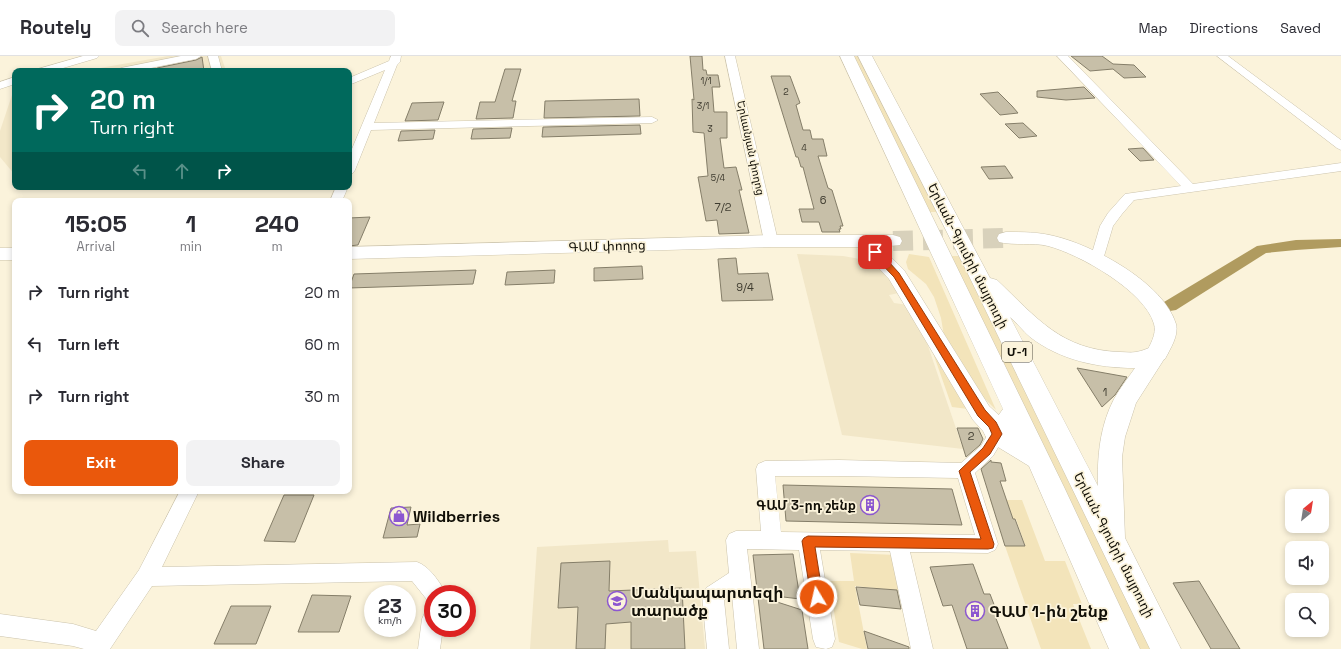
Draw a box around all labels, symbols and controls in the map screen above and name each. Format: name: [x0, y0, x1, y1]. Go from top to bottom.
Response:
search box: [115, 10, 395, 46]
text: Routely: [20, 15, 91, 40]
icon: search: [129, 17, 151, 39]
text: Search here: [161, 18, 248, 37]
text: Map: [1138, 19, 1168, 37]
text: Directions: [1190, 19, 1258, 37]
text: Saved: [1280, 19, 1321, 37]
house number: 1/1: [701, 75, 712, 87]
text: 20 m: [90, 81, 156, 117]
icon: right: [24, 84, 76, 136]
house number: 2: [783, 86, 789, 98]
street label: Երևանյան փողոց: [734, 99, 768, 197]
house number: 3/1: [697, 100, 710, 112]
text: Turn right: [90, 116, 174, 139]
house number: 3: [707, 123, 713, 135]
house number: 4: [801, 142, 807, 154]
icon: left: [129, 160, 151, 182]
icon: ahead: [171, 160, 193, 182]
icon: right: [213, 160, 235, 182]
house number: 5/4: [711, 172, 726, 184]
street label: Երևան-Գյումրի մայրուղի: [924, 180, 1012, 332]
house number: 6: [820, 193, 827, 207]
house number: 7/2: [715, 200, 732, 214]
text: 15:05: [65, 208, 127, 239]
text: 1: [185, 208, 196, 239]
text: 240: [255, 208, 299, 239]
pin: [858, 235, 892, 269]
street label: ԳԱՄ փողոց: [568, 236, 646, 256]
text: Arrival: [76, 238, 115, 255]
text: min: [180, 238, 202, 255]
text: m: [271, 238, 283, 255]
icon: arrive: [864, 241, 886, 263]
house number: 9/4: [736, 280, 754, 294]
icon: right: [24, 281, 46, 303]
text: Turn right: [58, 283, 129, 302]
text: 20 m: [305, 283, 340, 302]
icon: left: [24, 333, 46, 355]
text: Turn left: [58, 335, 120, 354]
text: 60 m: [304, 335, 340, 354]
road number: Մ-1: [1002, 342, 1032, 362]
icon: right: [24, 385, 46, 407]
house number: 1: [1103, 385, 1107, 399]
text: Turn right: [58, 387, 129, 406]
text: 30 m: [305, 387, 340, 406]
house number: 2: [968, 429, 975, 443]
button: Exit: [24, 440, 178, 486]
button: Share: [186, 440, 340, 486]
street label: Երևան-Գյումրի մայրուղի: [1070, 469, 1158, 621]
north arrow: [1285, 489, 1329, 533]
map controls: [1285, 489, 1329, 637]
building icon: ԳԱՄ 3-րդ շենք: [859, 494, 881, 516]
place label: ԳԱՄ 3-րդ շենք: [756, 497, 856, 514]
shop icon: Wildberries: [388, 505, 410, 527]
place label: Wildberries: [413, 506, 500, 527]
button: sound: [1285, 541, 1329, 585]
position arrow: [796, 576, 838, 618]
place label: Մանկապարտեզի տարածք: [631, 582, 784, 621]
speed limit sign: 30: [424, 585, 476, 637]
school or university icon: Մանկապարտեզի տարածք: [606, 590, 628, 612]
text: 23: [378, 593, 402, 619]
button: search: [1285, 593, 1329, 637]
building icon: ԳԱՄ 1-ին շենք: [964, 600, 986, 622]
place label: ԳԱՄ 1-ին շենք: [989, 601, 1108, 622]
text: km/h: [378, 614, 402, 627]

